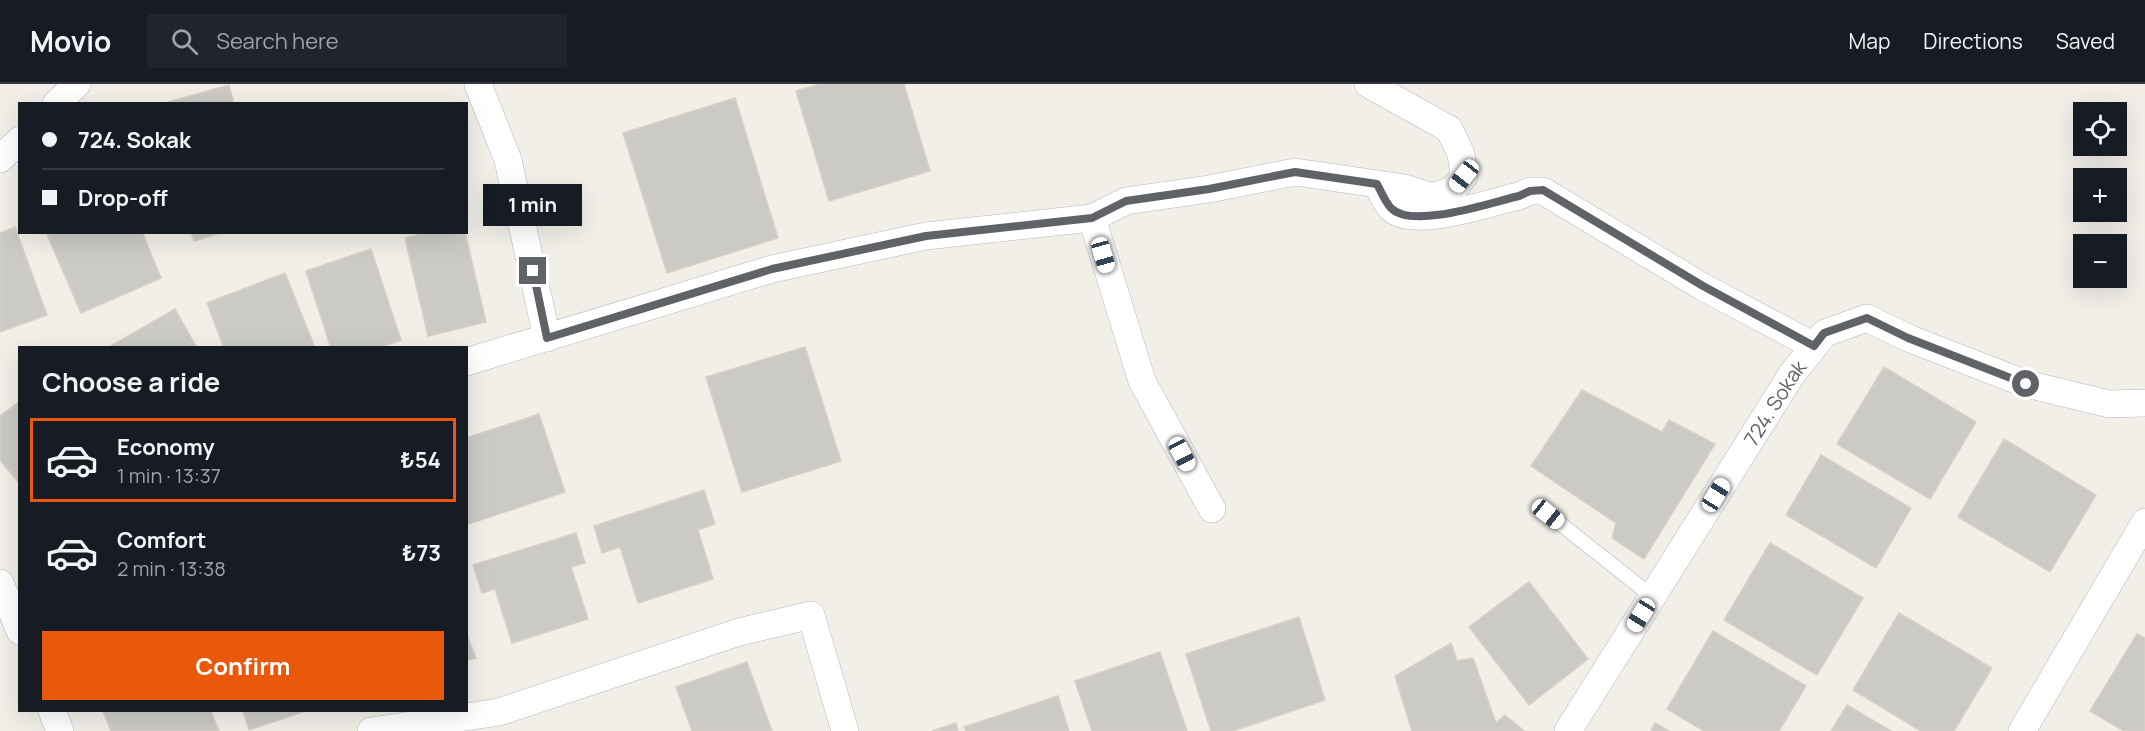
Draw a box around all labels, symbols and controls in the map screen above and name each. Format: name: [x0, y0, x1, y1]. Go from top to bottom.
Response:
search box: [147, 14, 567, 68]
text: Movio: [30, 22, 111, 60]
icon: search: [168, 25, 201, 58]
text: Search here: [216, 26, 339, 56]
text: Map: [1849, 27, 1890, 55]
text: Directions: [1923, 27, 2023, 55]
text: Saved: [2056, 27, 2115, 55]
map controls: [2073, 102, 2127, 288]
button: locate: [2073, 102, 2127, 156]
text: 724. Sokak: [78, 125, 191, 155]
car: [1446, 156, 1482, 196]
button: +: [2073, 168, 2127, 222]
text: Drop-off: [78, 183, 168, 213]
callout: 1 min: [484, 184, 582, 226]
text: 1 min: [508, 191, 557, 218]
button: −: [2073, 234, 2127, 288]
car: [1089, 235, 1117, 275]
route end: [519, 257, 546, 284]
street label: 724. Sokak: [1737, 353, 1813, 450]
text: Choose a ride: [42, 363, 220, 400]
route start: [2012, 370, 2039, 397]
text: Economy: [117, 432, 215, 462]
icon: car: [45, 433, 99, 487]
car: [1166, 434, 1198, 474]
text: ₺54: [400, 445, 441, 475]
text: 1 min · 13:37: [117, 462, 221, 489]
car: [1699, 475, 1733, 515]
car: [1528, 496, 1568, 532]
text: Comfort: [117, 525, 206, 555]
icon: car: [45, 526, 99, 580]
text: ₺73: [402, 538, 441, 568]
text: 2 min · 13:38: [117, 555, 226, 582]
car: [1624, 595, 1658, 635]
button: Confirm: [42, 631, 444, 700]

